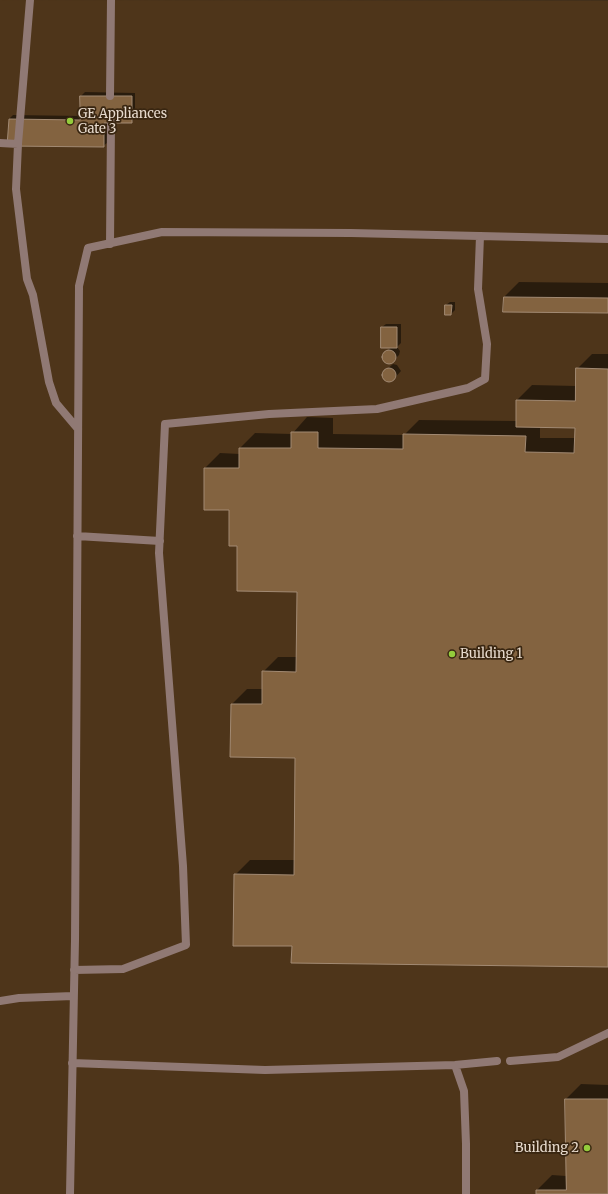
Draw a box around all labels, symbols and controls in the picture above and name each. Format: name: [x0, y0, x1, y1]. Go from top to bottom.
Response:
place label: GE Appliances Gate 3: [78, 106, 167, 137]
marker: GE Appliances Gate 3: [65, 116, 75, 126]
place label: Building 1: [460, 646, 522, 662]
marker: Building 1: [447, 649, 457, 659]
place label: Building 2: [515, 1140, 579, 1156]
marker: Building 2: [582, 1143, 592, 1153]

